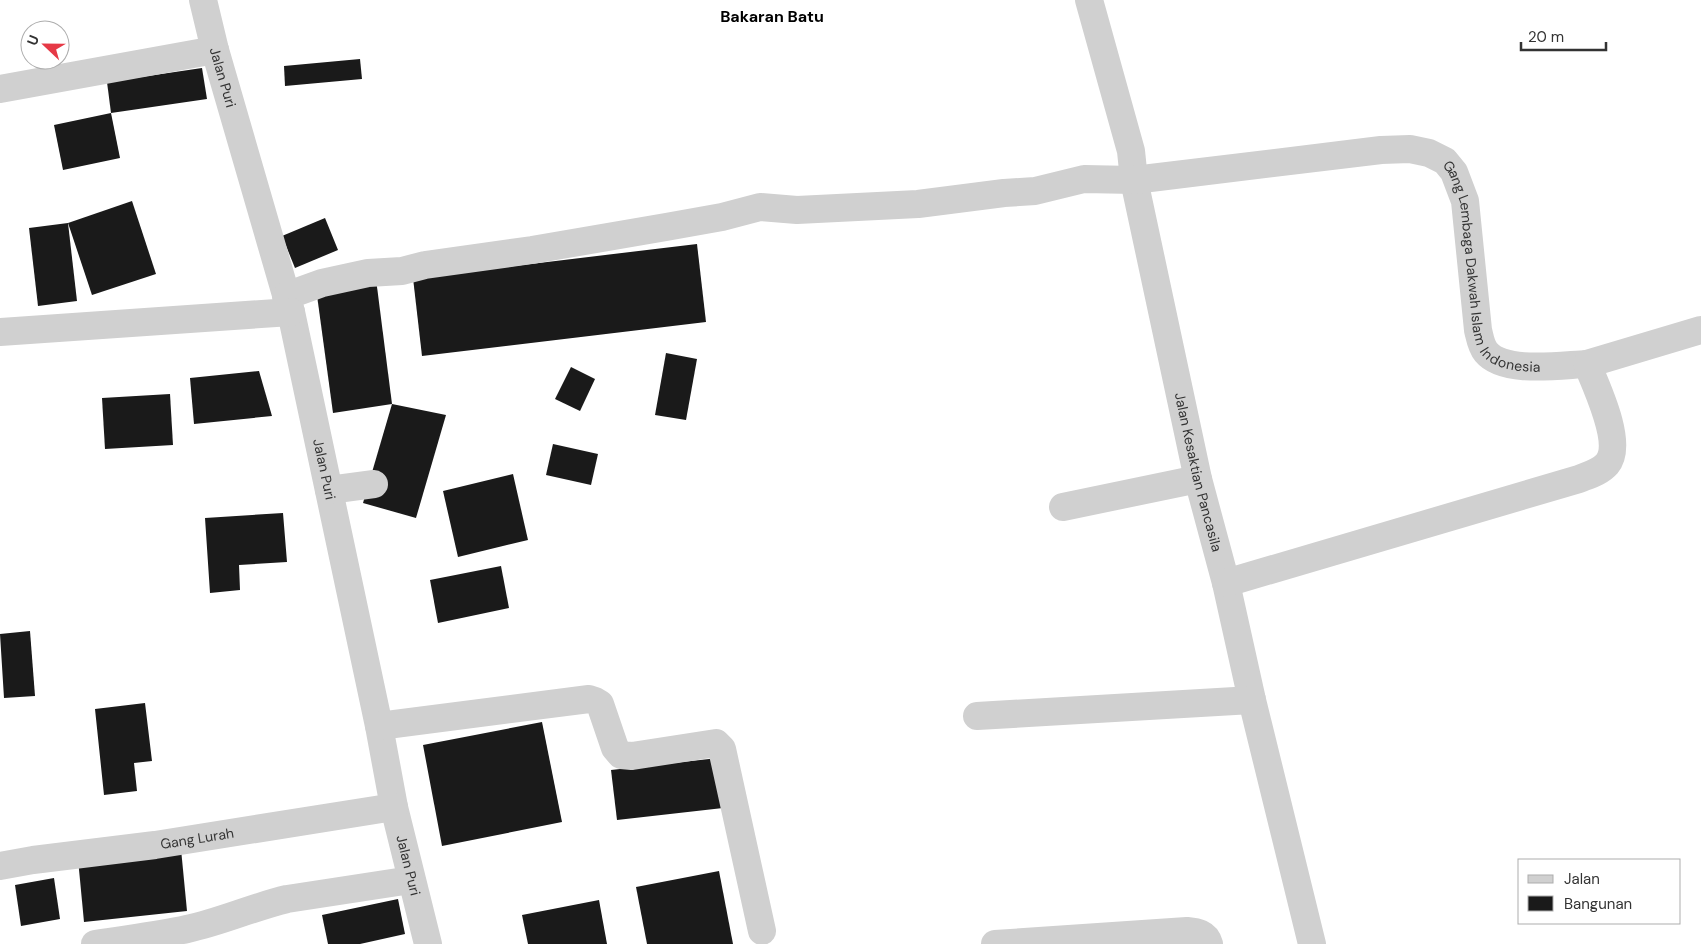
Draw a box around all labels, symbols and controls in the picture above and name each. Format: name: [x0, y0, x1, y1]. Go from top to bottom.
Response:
district label: Bakaran Batu: [720, 6, 824, 27]
north arrow: [20, 20, 70, 70]
scale bar: [1521, 20, 1606, 52]
text: 20 m: [1528, 27, 1564, 47]
text: U: [23, 32, 43, 48]
street label: Jalan Puri: [206, 45, 240, 110]
street label: Gang Lembaga Dakwah Islam Indonesia: [1439, 157, 1540, 376]
street label: Jalan Kesaktian Pancasila: [1171, 391, 1226, 554]
street label: Jalan Puri: [309, 437, 340, 501]
street label: Gang Lurah: [159, 824, 235, 853]
street label: Jalan Puri: [392, 833, 425, 898]
legend: [1518, 859, 1681, 924]
text: Jalan: [1564, 869, 1600, 889]
text: Bangunan: [1564, 894, 1632, 914]

